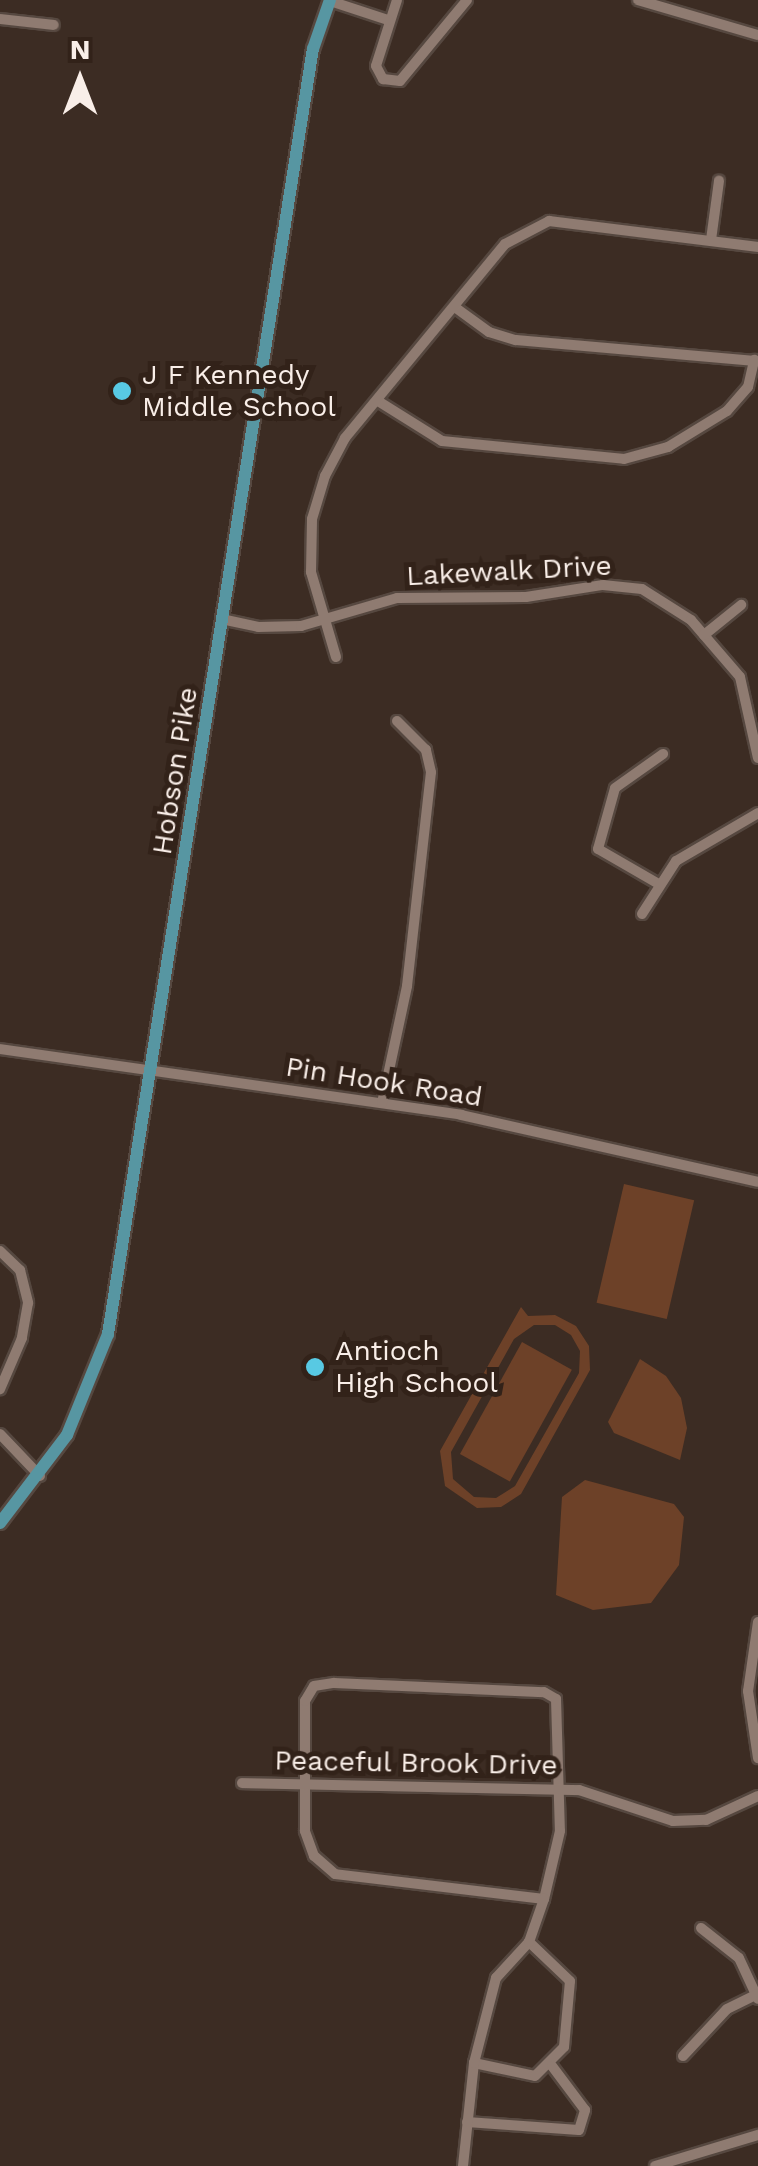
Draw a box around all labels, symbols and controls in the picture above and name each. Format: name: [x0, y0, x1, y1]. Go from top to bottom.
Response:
north arrow: [30, 30, 130, 130]
text: N: [70, 33, 90, 66]
place label: J F Kennedy Middle School: [142, 358, 336, 424]
marker: J F Kennedy Middle School: [111, 380, 133, 402]
street label: Lakewalk Drive: [405, 549, 613, 593]
street label: Hobson Pike: [145, 685, 205, 857]
street label: Pin Hook Road: [283, 1050, 485, 1114]
place label: Antioch High School: [335, 1334, 498, 1400]
marker: Antioch High School: [304, 1356, 326, 1378]
street label: Peaceful Brook Drive: [273, 1744, 559, 1782]

